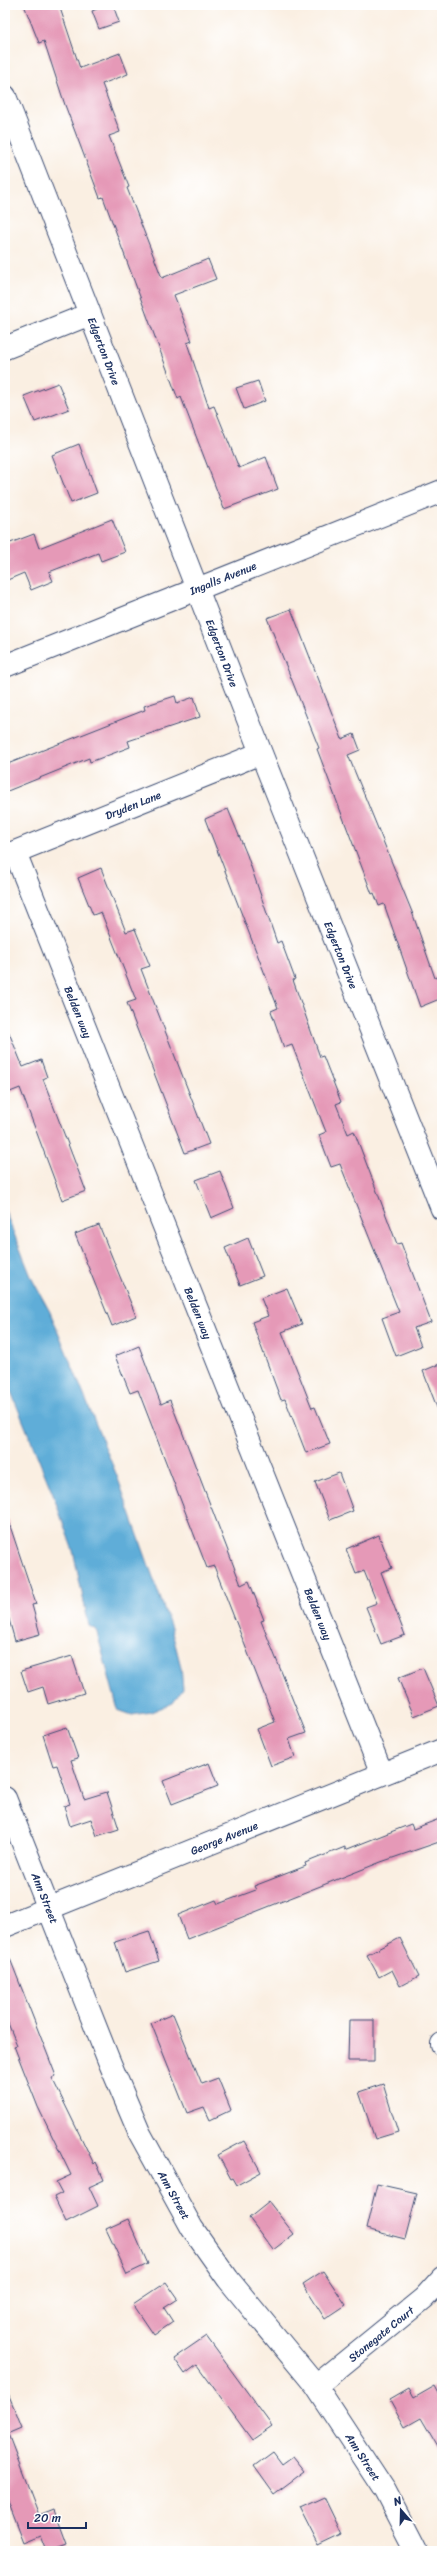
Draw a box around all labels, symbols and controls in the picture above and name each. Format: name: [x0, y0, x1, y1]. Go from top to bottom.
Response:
street label: Edgerton Drive: [82, 314, 125, 388]
street label: Ingalls Avenue: [186, 556, 260, 601]
street label: Edgerton Drive: [200, 616, 243, 690]
street label: Dryden Lane: [102, 785, 165, 825]
street label: Edgerton Drive: [318, 918, 363, 992]
street label: Belden way: [58, 983, 97, 1041]
street label: Belden way: [178, 1284, 217, 1342]
street label: Belden way: [298, 1585, 337, 1643]
street label: George Avenue: [188, 1816, 262, 1861]
street label: Ann Street: [25, 1869, 64, 1927]
street label: Ann Street: [152, 2166, 195, 2224]
street label: Stonegate Court: [344, 2301, 419, 2367]
street label: Ann Street: [339, 2429, 385, 2485]
north arrow: [381, 2490, 421, 2530]
text: N: [390, 2491, 405, 2512]
scale bar: [28, 2504, 86, 2530]
text: 20 m: [34, 2507, 61, 2529]

